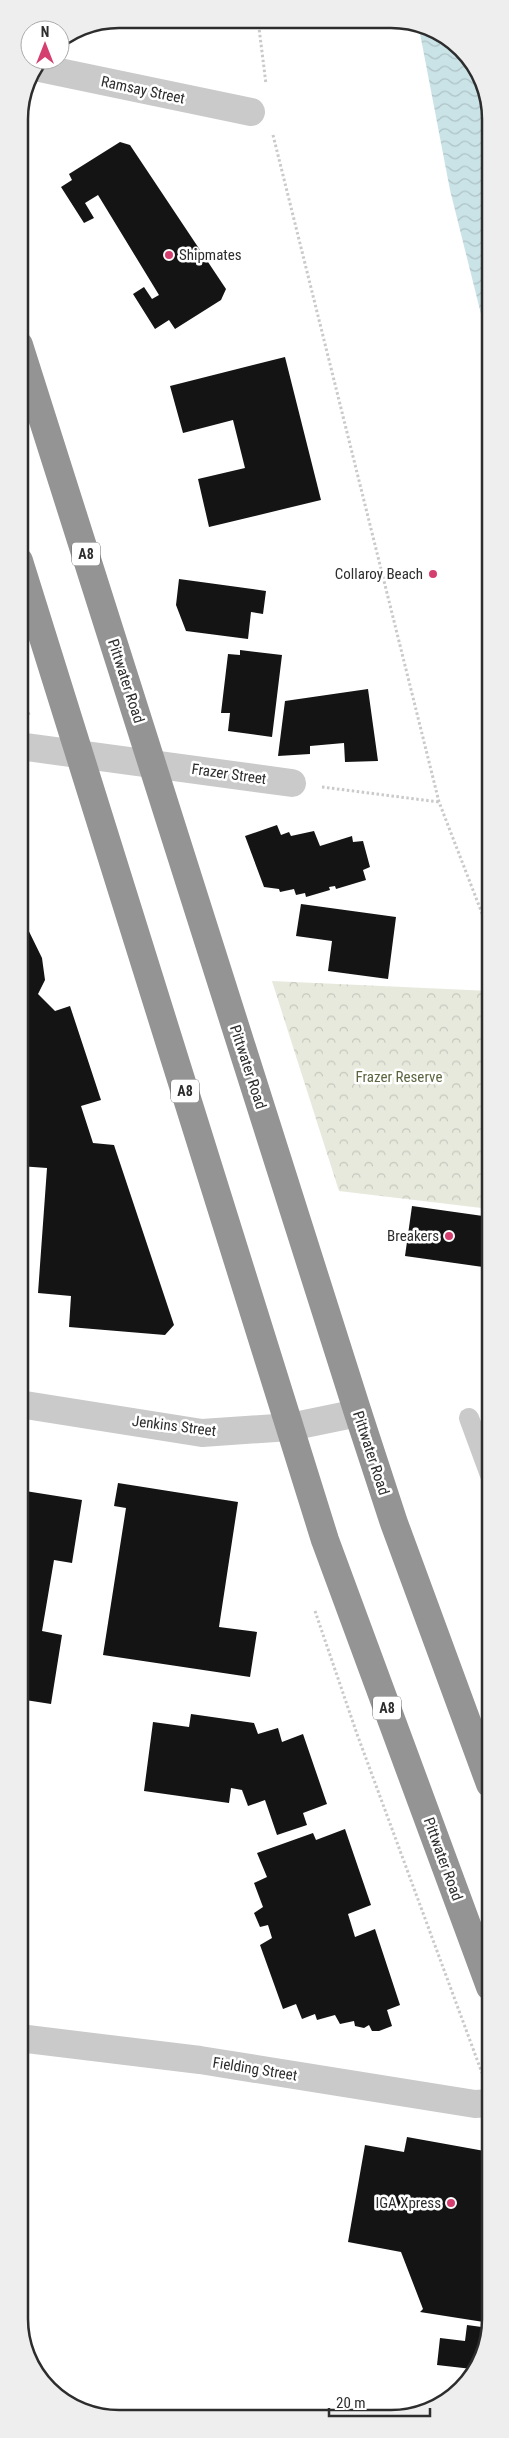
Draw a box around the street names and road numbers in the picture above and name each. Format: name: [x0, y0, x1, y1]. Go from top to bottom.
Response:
street label: Ramsay Street: [99, 72, 187, 108]
road number: A8: [72, 542, 100, 566]
street label: Pittwater Road: [104, 637, 148, 725]
street label: Frazer Street: [191, 760, 267, 788]
street label: Pittwater Road: [226, 1023, 270, 1111]
road number: A8: [171, 1080, 199, 1102]
street label: Pittwater Road: [349, 1409, 393, 1497]
street label: Jenkins Street: [131, 1412, 217, 1440]
road number: A8: [373, 1696, 401, 1720]
street label: Pittwater Road: [420, 1815, 466, 1903]
street label: Fielding Street: [211, 2053, 299, 2085]

